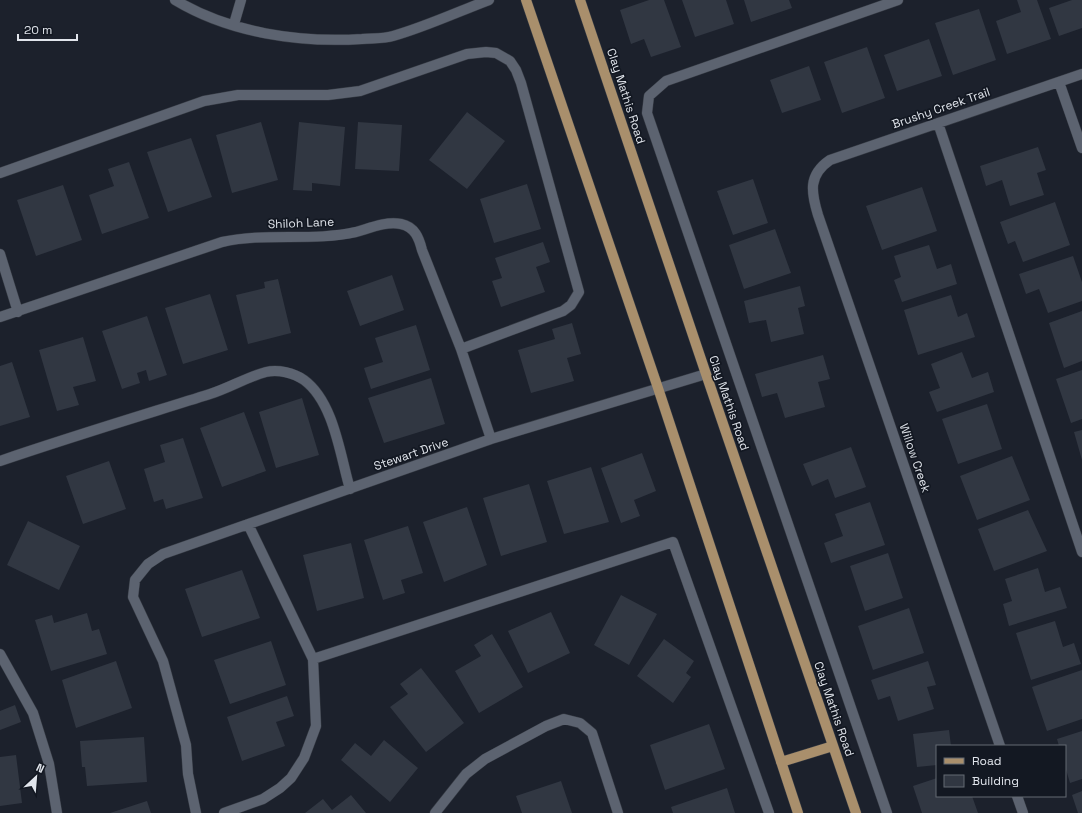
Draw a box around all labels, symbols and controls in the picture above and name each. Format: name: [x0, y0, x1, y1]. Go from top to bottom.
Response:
scale bar: [18, 16, 77, 42]
text: 20 m: [24, 22, 52, 38]
street label: Clay Mathis Road: [603, 46, 649, 146]
street label: Brushy Creek Trail: [890, 84, 992, 132]
street label: Shiloh Lane: [268, 214, 334, 232]
street label: Clay Mathis Road: [705, 353, 753, 453]
street label: Willow Creek: [896, 421, 934, 495]
street label: Stewart Drive: [372, 434, 450, 474]
street label: Clay Mathis Road: [810, 659, 858, 759]
legend: [936, 745, 1066, 797]
text: Road: [972, 753, 1001, 769]
north arrow: [16, 757, 56, 797]
text: N: [34, 760, 47, 776]
text: Building: [972, 773, 1019, 789]

